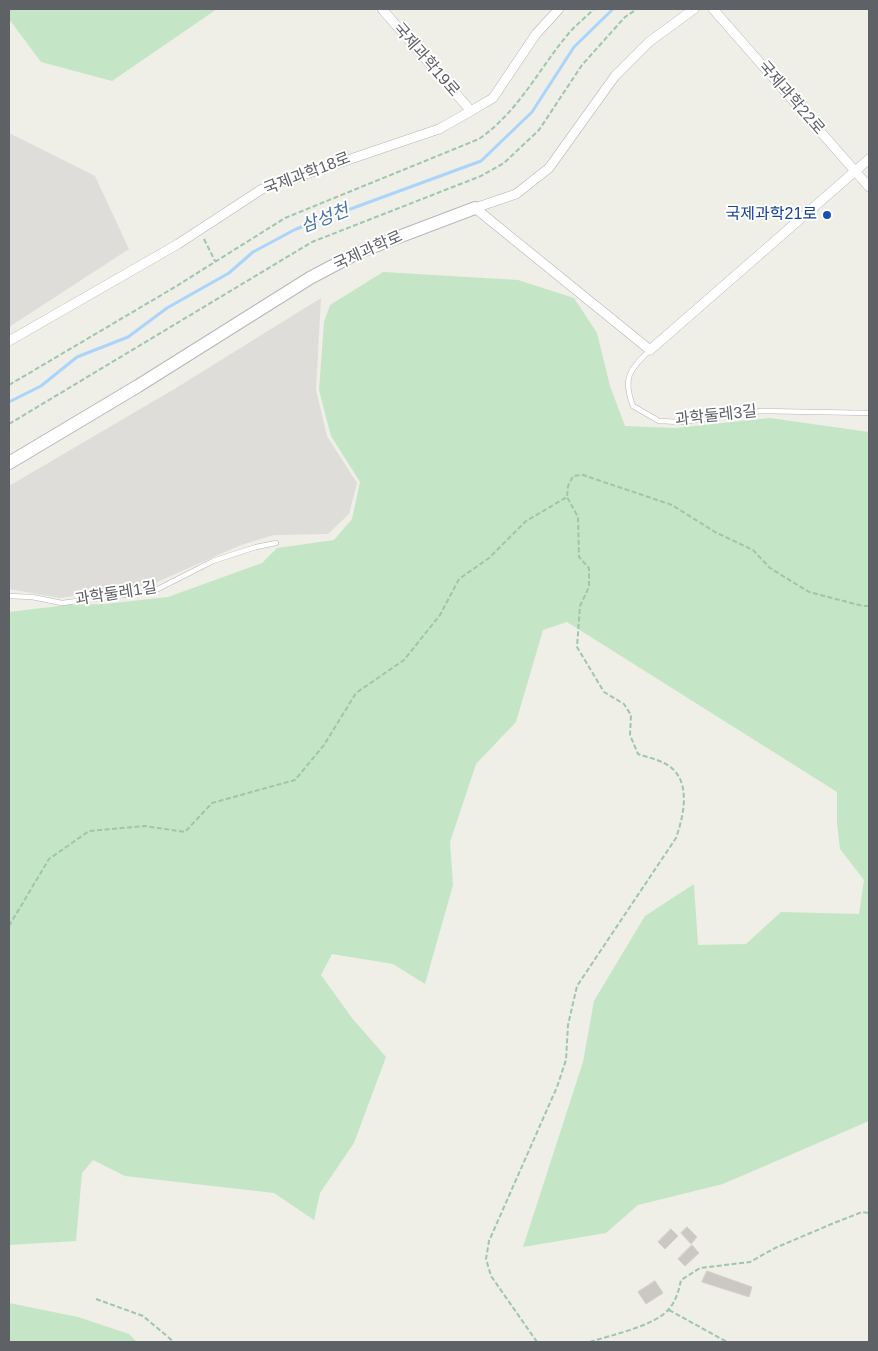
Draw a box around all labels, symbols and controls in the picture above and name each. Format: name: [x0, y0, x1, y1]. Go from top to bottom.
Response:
street label: 국제과학19로: [389, 19, 463, 101]
street label: 국제과학22로: [754, 57, 828, 139]
street label: 국제과학18로: [261, 149, 353, 199]
water label: 삼성천: [298, 200, 352, 238]
place label: 국제과학21로: [726, 205, 817, 225]
marker: 국제과학21로: [821, 209, 833, 221]
street label: 국제과학로: [330, 227, 406, 275]
street label: 과학둘레3길: [674, 402, 758, 430]
street label: 과학둘레1길: [74, 578, 158, 610]

